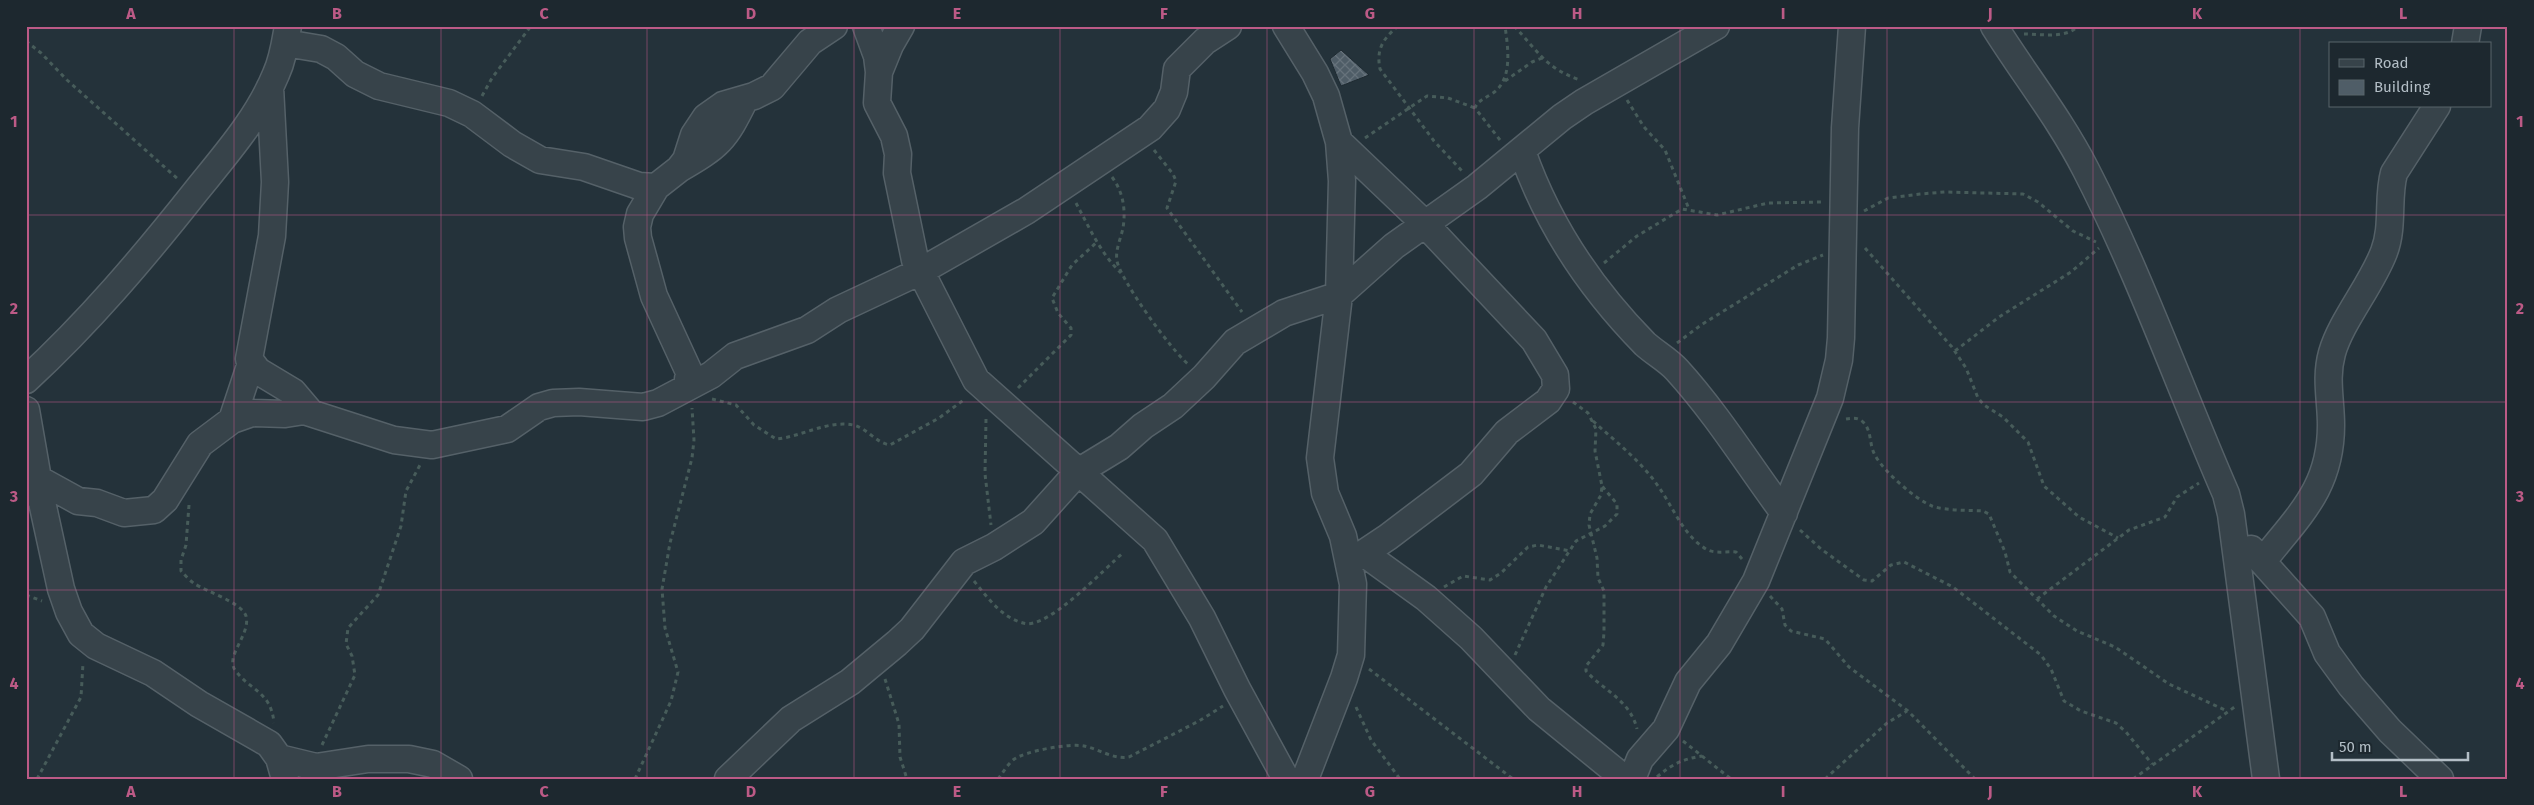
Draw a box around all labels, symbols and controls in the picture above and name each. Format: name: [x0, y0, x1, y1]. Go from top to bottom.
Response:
text: A: [125, 4, 136, 23]
text: B: [332, 4, 342, 23]
text: C: [539, 4, 549, 23]
text: D: [746, 4, 756, 23]
text: E: [953, 4, 961, 23]
text: F: [1160, 4, 1168, 23]
text: G: [1365, 4, 1375, 23]
text: H: [1572, 4, 1582, 23]
text: I: [1781, 4, 1785, 23]
text: J: [1986, 4, 1993, 23]
text: K: [2192, 4, 2203, 23]
text: L: [2399, 4, 2407, 23]
legend: [2329, 42, 2492, 108]
text: Road: [2374, 54, 2409, 72]
text: Building: [2374, 78, 2430, 96]
text: 1: [10, 112, 18, 131]
text: 1: [2516, 112, 2524, 131]
text: 2: [10, 299, 18, 318]
text: 2: [2516, 299, 2524, 318]
text: 3: [9, 487, 18, 506]
text: 3: [2515, 487, 2524, 506]
text: 4: [9, 674, 19, 693]
text: 4: [2515, 674, 2525, 693]
scale bar: [2332, 730, 2468, 762]
text: 50 m: [2339, 738, 2372, 756]
text: A: [125, 782, 136, 801]
text: B: [332, 782, 342, 801]
text: C: [539, 782, 549, 801]
text: D: [746, 782, 756, 801]
text: E: [953, 782, 961, 801]
text: F: [1160, 782, 1168, 801]
text: G: [1365, 782, 1375, 801]
text: H: [1572, 782, 1582, 801]
text: I: [1781, 782, 1785, 801]
text: J: [1986, 782, 1993, 801]
text: K: [2192, 782, 2203, 801]
text: L: [2399, 782, 2407, 801]

